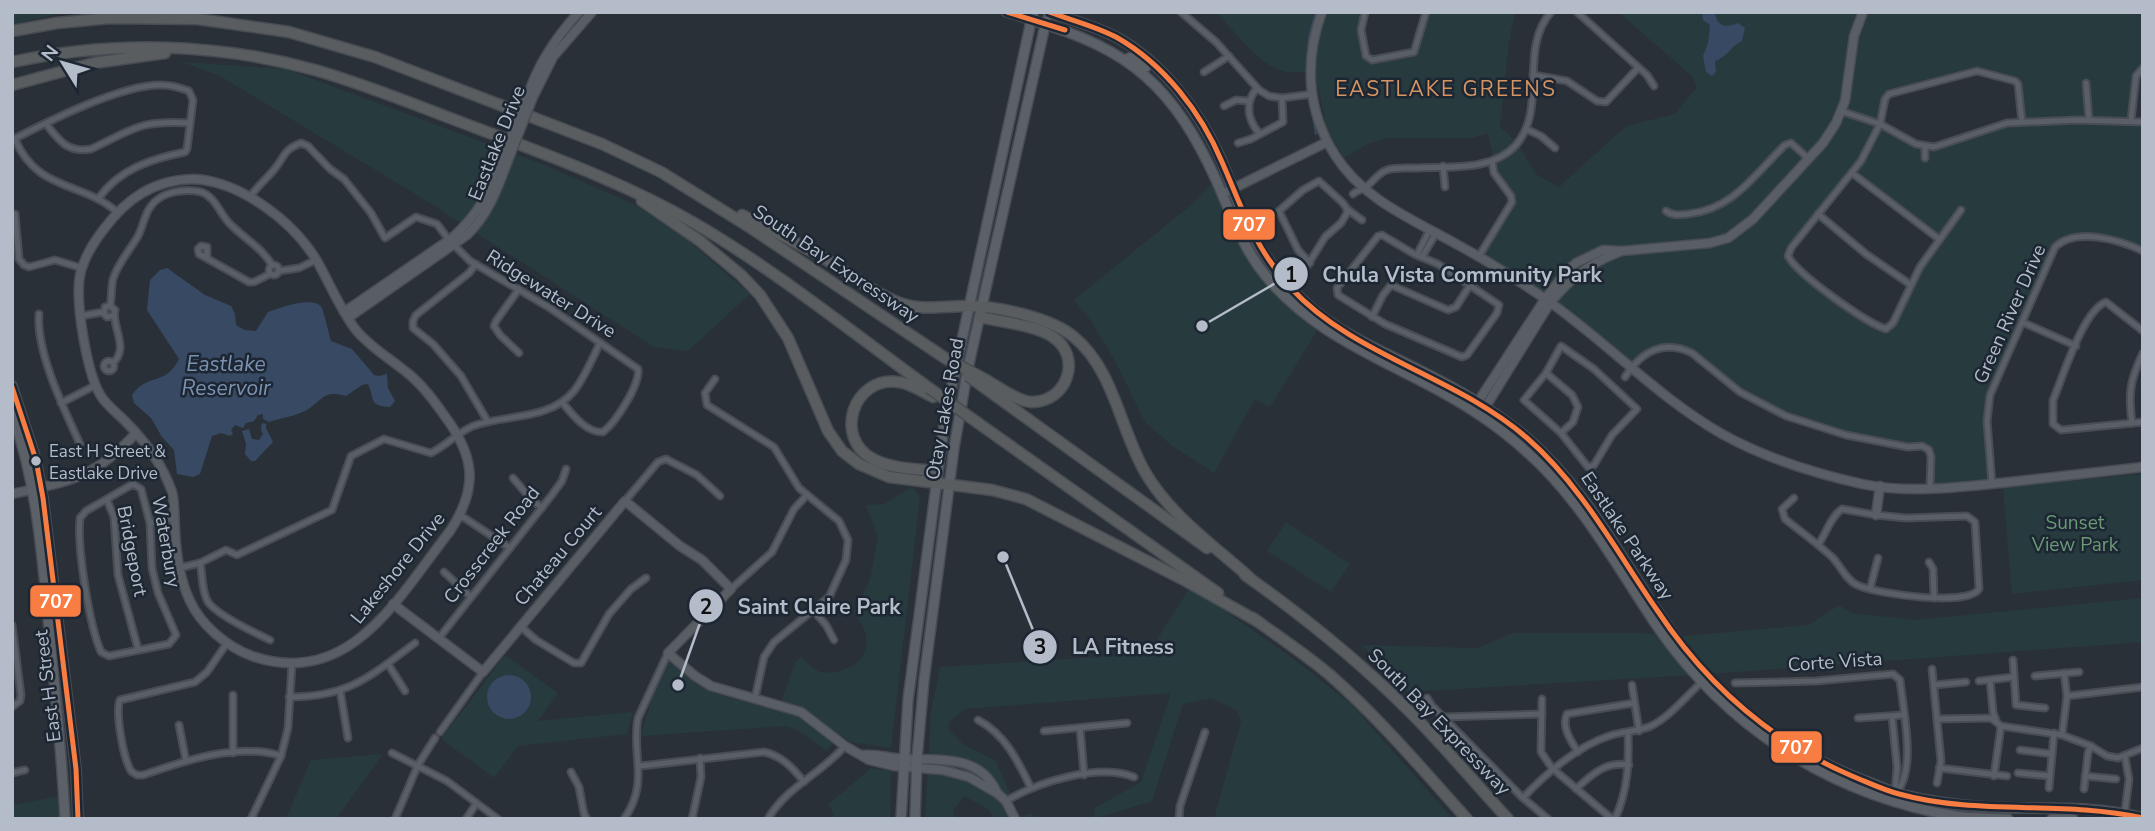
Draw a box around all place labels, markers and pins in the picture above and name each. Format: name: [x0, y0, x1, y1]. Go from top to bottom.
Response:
callout: Chula Vista Community Park: [1274, 253, 1616, 295]
place label: East H Street & Eastlake Drive: [49, 440, 166, 485]
marker: East H Street & Eastlake Drive: [29, 454, 43, 468]
callout: Saint Claire Park: [689, 585, 915, 627]
callout: LA Fitness: [1023, 626, 1188, 668]

